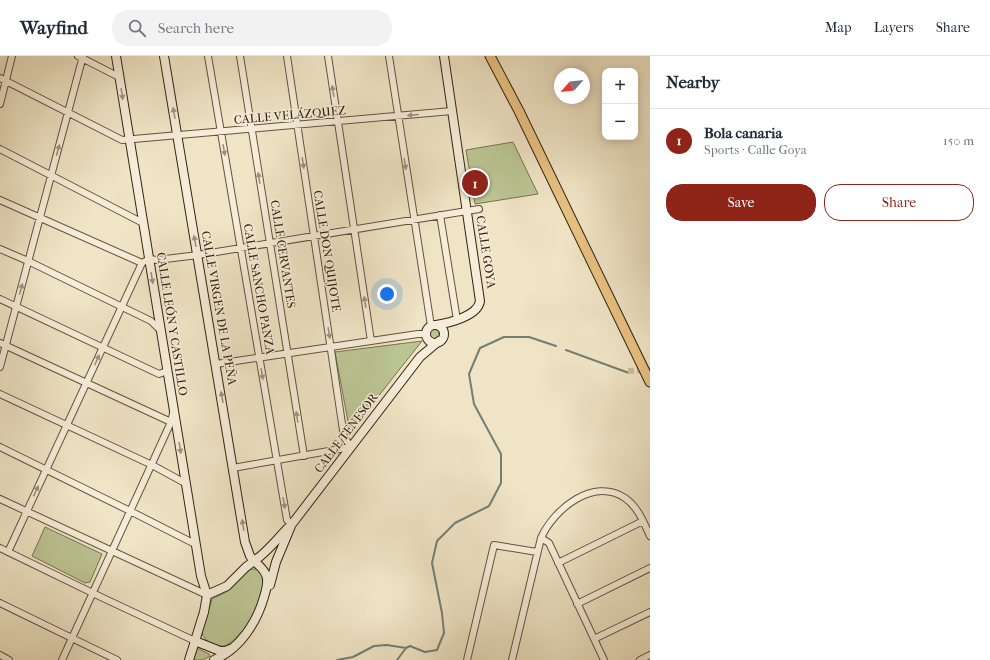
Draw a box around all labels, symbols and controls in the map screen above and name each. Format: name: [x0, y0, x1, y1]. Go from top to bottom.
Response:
search box: [112, 10, 392, 46]
text: Wayfind: [20, 17, 88, 39]
icon: search: [126, 17, 148, 39]
text: Search here: [158, 19, 234, 37]
text: Map: [825, 19, 852, 36]
text: Layers: [874, 19, 914, 36]
text: Share: [936, 19, 970, 36]
north arrow: [554, 68, 590, 104]
map controls: [602, 68, 638, 140]
button: +: [602, 68, 638, 104]
text: Nearby: [666, 72, 720, 92]
one-way arrow: [330, 85, 336, 97]
one-way arrow: [119, 88, 125, 101]
street label: CALLE VELÁZQUEZ: [233, 102, 347, 127]
button: −: [602, 104, 638, 140]
one-way arrow: [171, 106, 177, 119]
one-way arrow: [407, 111, 419, 118]
text: Bola canaria: [704, 124, 783, 142]
text: 1: [677, 133, 681, 148]
text: 150 m: [943, 133, 974, 148]
text: Sports · Calle Goya: [704, 142, 807, 157]
one-way arrow: [55, 143, 61, 155]
one-way arrow: [221, 144, 227, 156]
one-way arrow: [300, 157, 306, 169]
one-way arrow: [403, 158, 409, 170]
pin: 1: [462, 168, 488, 198]
one-way arrow: [256, 172, 262, 184]
button: Save: [666, 184, 816, 221]
button: Share: [824, 184, 974, 221]
street label: CALLE DON QUIJOTE: [310, 189, 344, 313]
street label: CALLE CERVANTES: [268, 199, 298, 309]
street label: CALLE GOYA: [473, 215, 499, 290]
street label: CALLE SANCHO PANZA: [241, 223, 277, 356]
street label: CALLE VIRGEN DE LA PEÑA: [199, 230, 240, 386]
one-way arrow: [192, 235, 198, 247]
street label: CALLE LEÓN Y CASTILLO: [154, 251, 191, 397]
one-way arrow: [149, 272, 155, 284]
one-way arrow: [18, 282, 24, 294]
your location: [377, 284, 397, 304]
one-way arrow: [362, 296, 368, 308]
one-way arrow: [326, 327, 332, 339]
one-way arrow: [93, 354, 100, 366]
one-way arrow: [259, 368, 265, 381]
street label: CALLE TENESOR: [311, 389, 381, 476]
one-way arrow: [218, 390, 224, 403]
one-way arrow: [294, 411, 300, 423]
one-way arrow: [177, 442, 183, 454]
one-way arrow: [33, 485, 39, 496]
one-way arrow: [281, 496, 287, 509]
one-way arrow: [240, 519, 246, 531]

